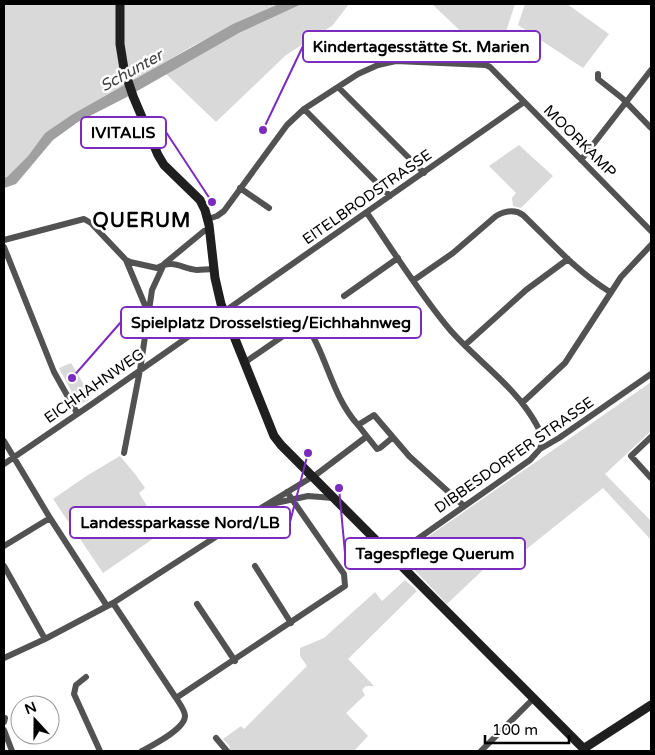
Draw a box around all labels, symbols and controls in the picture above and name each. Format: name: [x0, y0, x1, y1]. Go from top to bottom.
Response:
callout: Kindertagesstätte St. Marien: [303, 31, 540, 62]
text: Kindertagesstätte St. Marien: [313, 37, 529, 57]
water label: Schunter: [97, 45, 168, 96]
street label: MOORKAMP: [540, 101, 620, 181]
callout: IVITALIS: [81, 117, 166, 148]
text: IVITALIS: [91, 123, 155, 143]
street label: EITELBRODSTRASSE: [299, 146, 435, 248]
district label: QUERUM: [93, 209, 191, 233]
callout: Spielplatz Drosselstieg/Eichhahnweg: [121, 307, 421, 338]
text: Spielplatz Drosselstieg/Eichhahnweg: [131, 313, 411, 333]
street label: EICHHAHNWEG: [41, 345, 147, 427]
street label: DIBBESDORFER STRASSE: [431, 393, 597, 517]
callout: Landessparkasse Nord/LB: [70, 507, 290, 538]
text: Landessparkasse Nord/LB: [80, 513, 280, 533]
callout: Tagespflege Querum: [345, 538, 525, 569]
text: Tagespflege Querum: [354, 544, 515, 564]
north arrow: [10, 695, 60, 745]
text: N: [22, 698, 39, 718]
scale bar: [485, 712, 569, 744]
text: 100 m: [492, 721, 538, 739]

